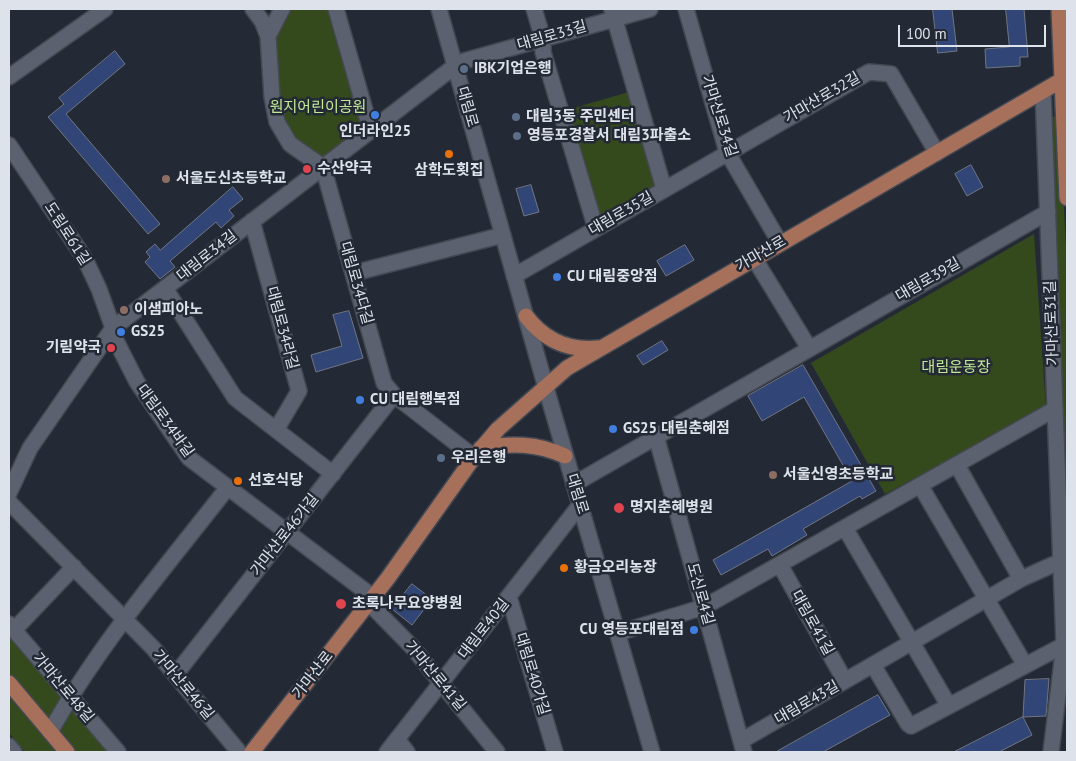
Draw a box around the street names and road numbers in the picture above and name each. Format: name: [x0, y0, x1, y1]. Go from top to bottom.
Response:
street label: 대림로33길: [515, 17, 589, 55]
street label: 가마산로32길: [781, 69, 863, 127]
street label: 가마산로34길: [697, 73, 741, 159]
street label: 대림로: [453, 85, 481, 129]
street label: 대림로35길: [586, 188, 656, 240]
street label: 도림로61길: [40, 199, 94, 269]
street label: 대림로34길: [173, 227, 241, 285]
street label: 가마산로: [733, 232, 789, 276]
street label: 대림로34다길: [336, 239, 376, 327]
street label: 대림로39길: [893, 254, 963, 306]
street label: 가마산로31길: [1042, 280, 1062, 366]
street label: 대림로34라길: [262, 284, 302, 372]
street label: 대림로34바길: [133, 381, 197, 461]
street label: 대림로: [562, 472, 592, 516]
street label: 가마산로46가길: [247, 490, 323, 580]
street label: 도신로4길: [683, 561, 717, 627]
street label: 대림로41길: [787, 587, 837, 659]
street label: 대림로40길: [455, 595, 513, 663]
street label: 대림로40가길: [511, 631, 553, 717]
street label: 가마산로41길: [401, 638, 469, 714]
street label: 가마산로46길: [149, 647, 217, 723]
street label: 가마산로: [289, 648, 337, 702]
street label: 가마산로48길: [29, 650, 97, 726]
street label: 대림로43길: [772, 677, 842, 729]

